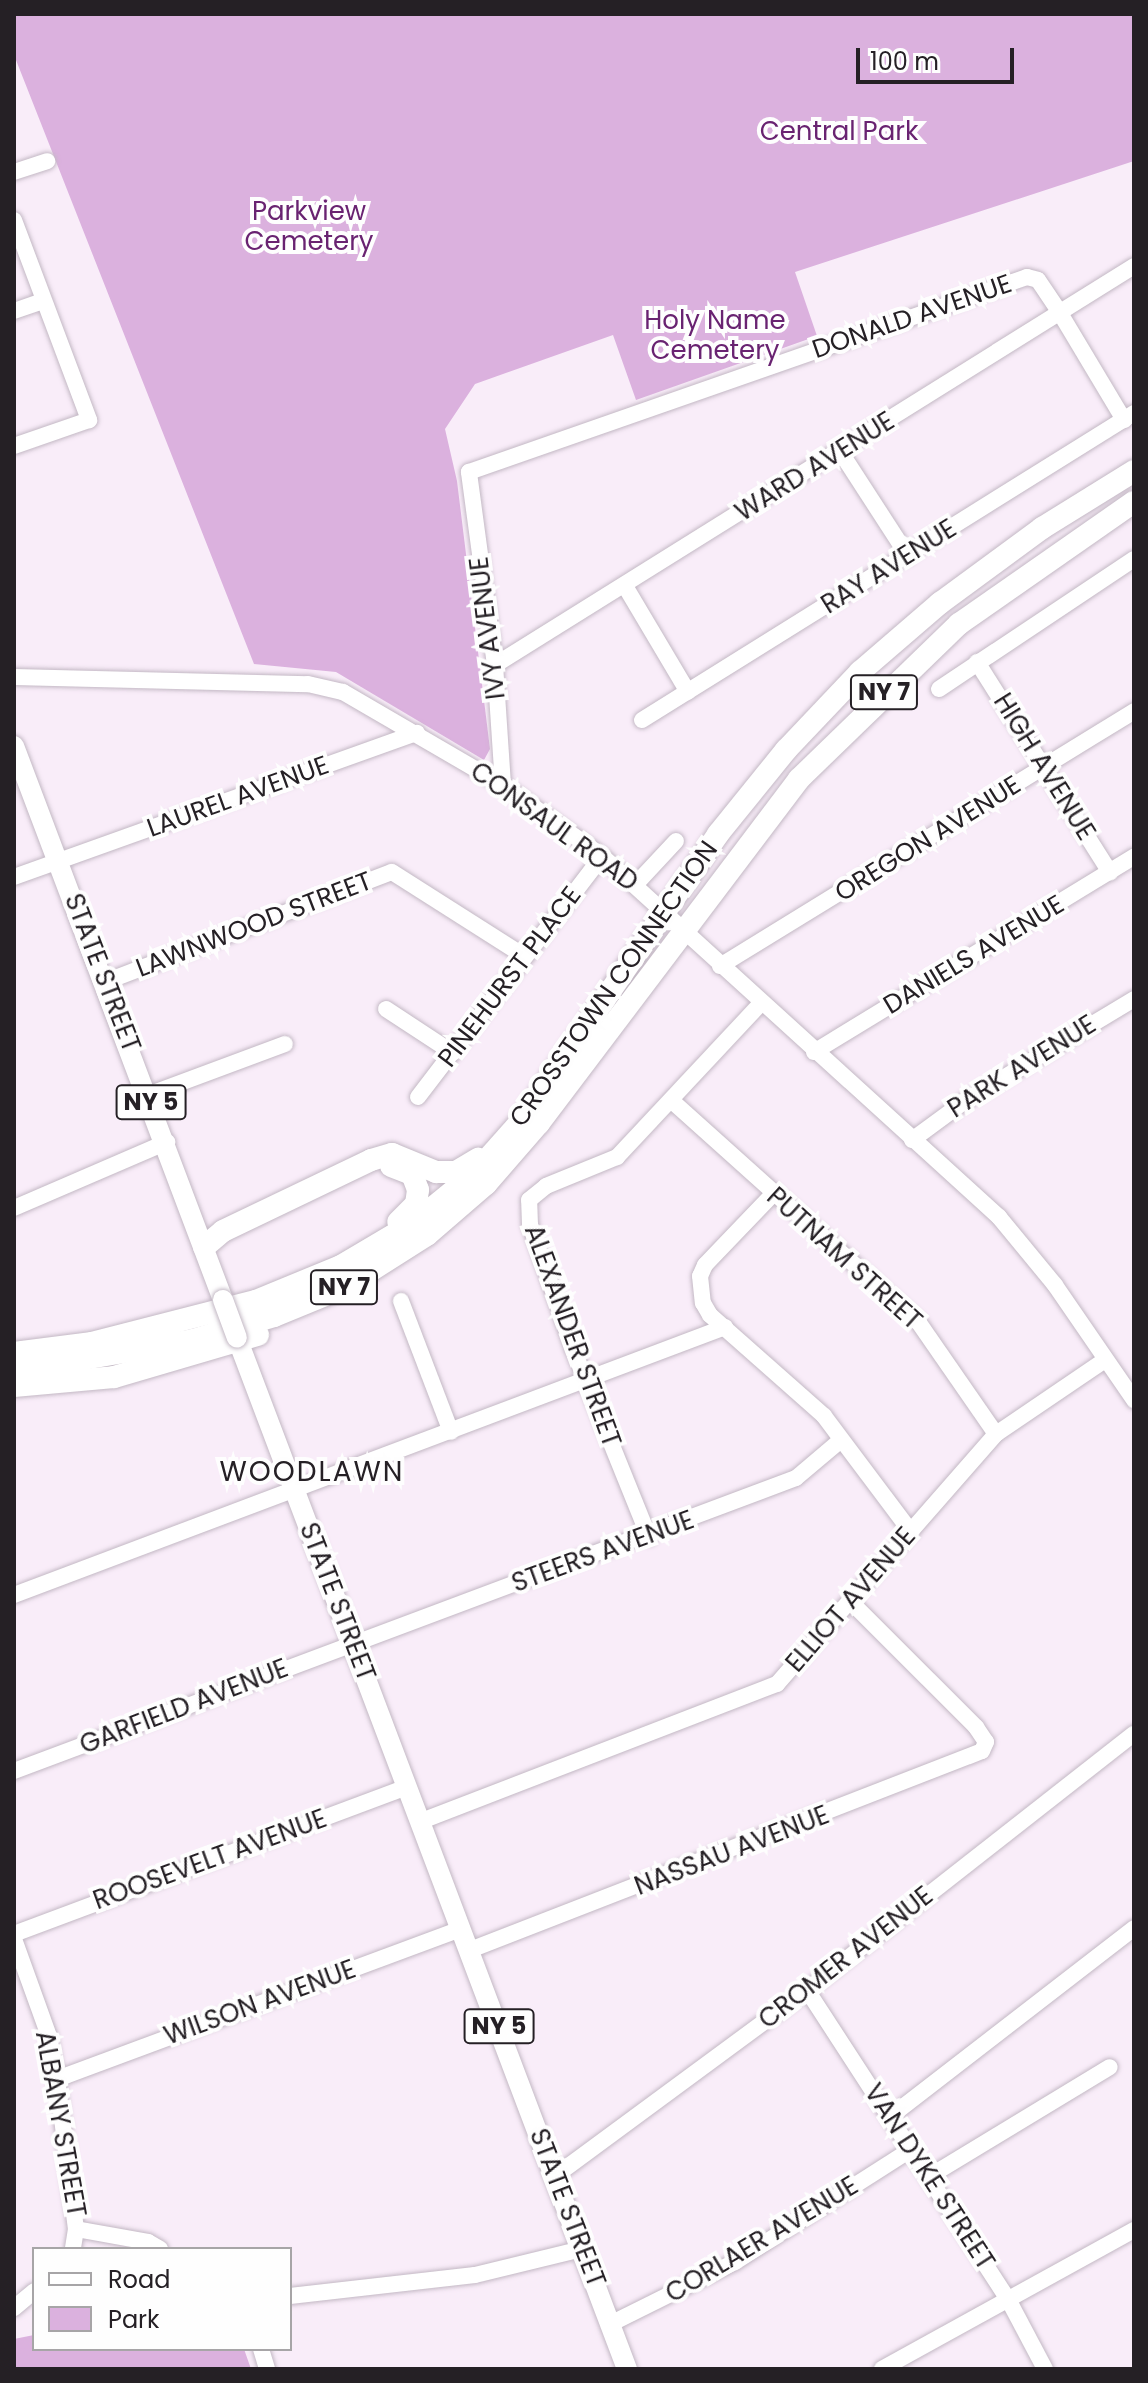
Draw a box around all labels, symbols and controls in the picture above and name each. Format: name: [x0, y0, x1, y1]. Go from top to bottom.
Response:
scale bar: [860, 32, 1018, 82]
text: 100 m: [870, 45, 939, 78]
park label: Central Park: [760, 116, 918, 148]
park label: Parkview Cemetery: [244, 196, 374, 258]
street label: DONALD AVENUE: [808, 268, 1016, 366]
park label: Holy Name Cemetery: [644, 305, 786, 366]
street label: WARD AVENUE: [730, 406, 900, 528]
street label: RAY AVENUE: [816, 513, 962, 621]
street label: IVY AVENUE: [464, 555, 512, 701]
road number: NY 7: [848, 672, 920, 712]
street label: HIGH AVENUE: [986, 688, 1102, 846]
street label: LAUREL AVENUE: [143, 750, 333, 844]
street label: CONSAUL ROAD: [464, 756, 644, 898]
street label: OREGON AVENUE: [829, 769, 1027, 909]
street label: CROSSTOWN CONNECTION: [503, 835, 725, 1133]
street label: LAWNWOOD STREET: [132, 866, 376, 984]
street label: PINEHURST PLACE: [432, 881, 588, 1073]
street label: STATE STREET: [57, 889, 147, 1057]
street label: DANIELS AVENUE: [878, 889, 1070, 1021]
street label: PARK AVENUE: [942, 1009, 1102, 1125]
road number: NY 5: [115, 1082, 187, 1122]
street label: PUTNAM STREET: [760, 1181, 928, 1337]
street label: ALEXANDER STREET: [517, 1221, 627, 1451]
road number: NY 7: [308, 1267, 380, 1307]
district label: WOODLAWN: [219, 1455, 405, 1489]
street label: STEERS AVENUE: [508, 1505, 698, 1599]
street label: STATE STREET: [292, 1518, 382, 1686]
street label: ELLIOT AVENUE: [780, 1521, 922, 1679]
street label: GARFIELD AVENUE: [75, 1653, 293, 1761]
street label: NASSAU AVENUE: [630, 1800, 834, 1902]
street label: ROOSEVELT AVENUE: [89, 1803, 331, 1917]
street label: CROMER AVENUE: [753, 1880, 939, 2036]
street label: WILSON AVENUE: [160, 1954, 360, 2052]
road number: NY 5: [463, 2006, 535, 2046]
street label: ALBANY STREET: [28, 2028, 92, 2220]
street label: VAN DYKE STREET: [857, 2078, 1001, 2276]
street label: STATE STREET: [522, 2124, 612, 2292]
street label: CORLAER AVENUE: [660, 2170, 864, 2310]
legend: [32, 2247, 292, 2351]
text: Road: [108, 2263, 170, 2296]
text: Park: [108, 2303, 159, 2336]

